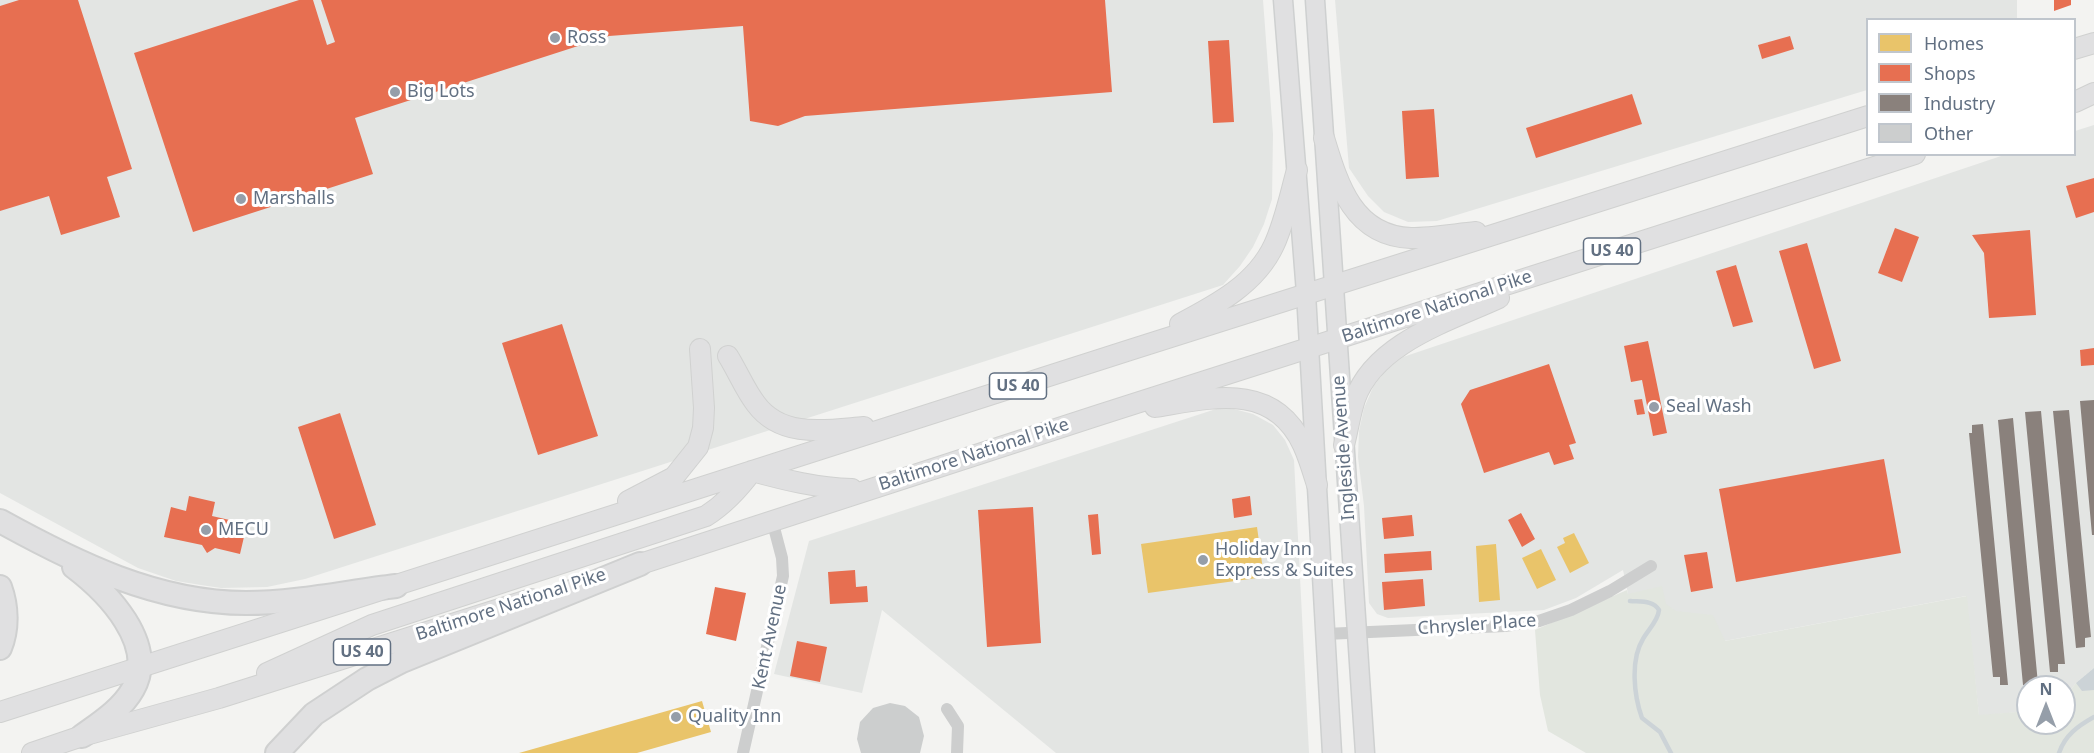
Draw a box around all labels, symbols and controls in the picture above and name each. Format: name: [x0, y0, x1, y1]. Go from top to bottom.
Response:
legend: [1866, 18, 2076, 156]
place label: Ross: [567, 27, 606, 49]
marker: Ross: [548, 31, 562, 45]
text: Homes: [1924, 31, 1984, 55]
text: Shops: [1924, 61, 1976, 85]
place label: Big Lots: [407, 81, 475, 103]
marker: Big Lots: [388, 85, 402, 99]
text: Industry: [1924, 91, 1995, 115]
text: Other: [1924, 121, 1973, 145]
place label: Marshalls: [253, 188, 335, 210]
marker: Marshalls: [234, 192, 248, 206]
road number: US 40: [1584, 238, 1640, 264]
street label: Baltimore National Pike: [1339, 266, 1535, 348]
road number: US 40: [990, 373, 1046, 399]
street label: Ingleside Avenue: [1328, 375, 1360, 521]
place label: Seal Wash: [1666, 396, 1752, 418]
marker: Seal Wash: [1647, 400, 1661, 414]
street label: Baltimore National Pike: [876, 414, 1072, 496]
place label: MECU: [218, 519, 269, 541]
marker: MECU: [199, 523, 213, 537]
place label: Holiday Inn Express & Suites: [1215, 539, 1354, 582]
marker: Holiday Inn Express & Suites: [1196, 553, 1210, 567]
street label: Baltimore National Pike: [413, 564, 609, 646]
street label: Kent Avenue: [748, 583, 792, 691]
street label: Chrysler Place: [1417, 610, 1537, 640]
road number: US 40: [334, 639, 391, 665]
north arrow: [2016, 675, 2076, 735]
text: N: [2039, 678, 2053, 700]
place label: Quality Inn: [688, 706, 781, 728]
marker: Quality Inn: [669, 710, 683, 724]

